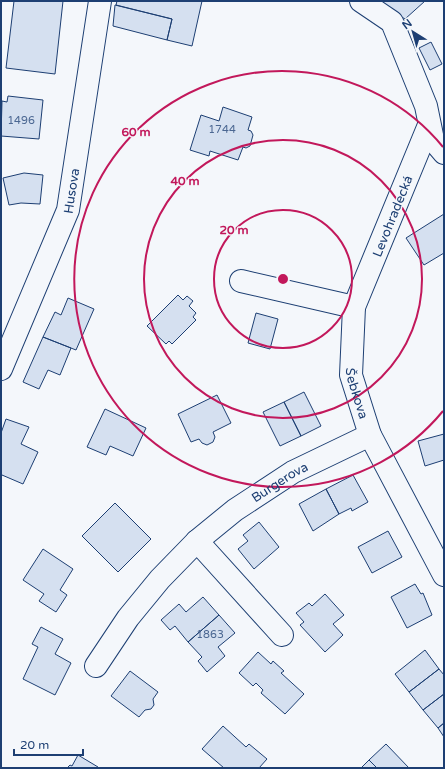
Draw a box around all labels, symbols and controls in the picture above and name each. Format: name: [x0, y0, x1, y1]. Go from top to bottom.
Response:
north arrow: [393, 12, 433, 52]
text: N: [400, 17, 415, 32]
house number: 1496: [7, 114, 35, 127]
house number: 1744: [208, 123, 236, 136]
text: 60 m: [121, 125, 151, 139]
street label: Husova: [61, 167, 83, 215]
street label: Levohradecká: [369, 173, 417, 259]
text: 40 m: [170, 174, 200, 188]
text: 20 m: [219, 223, 249, 237]
centre of rings: [276, 272, 290, 286]
street label: Šebkova: [342, 367, 371, 421]
street label: Burgerova: [249, 459, 311, 506]
house number: 1863: [196, 628, 224, 641]
scale bar: [14, 731, 83, 757]
text: 20 m: [20, 738, 49, 752]

